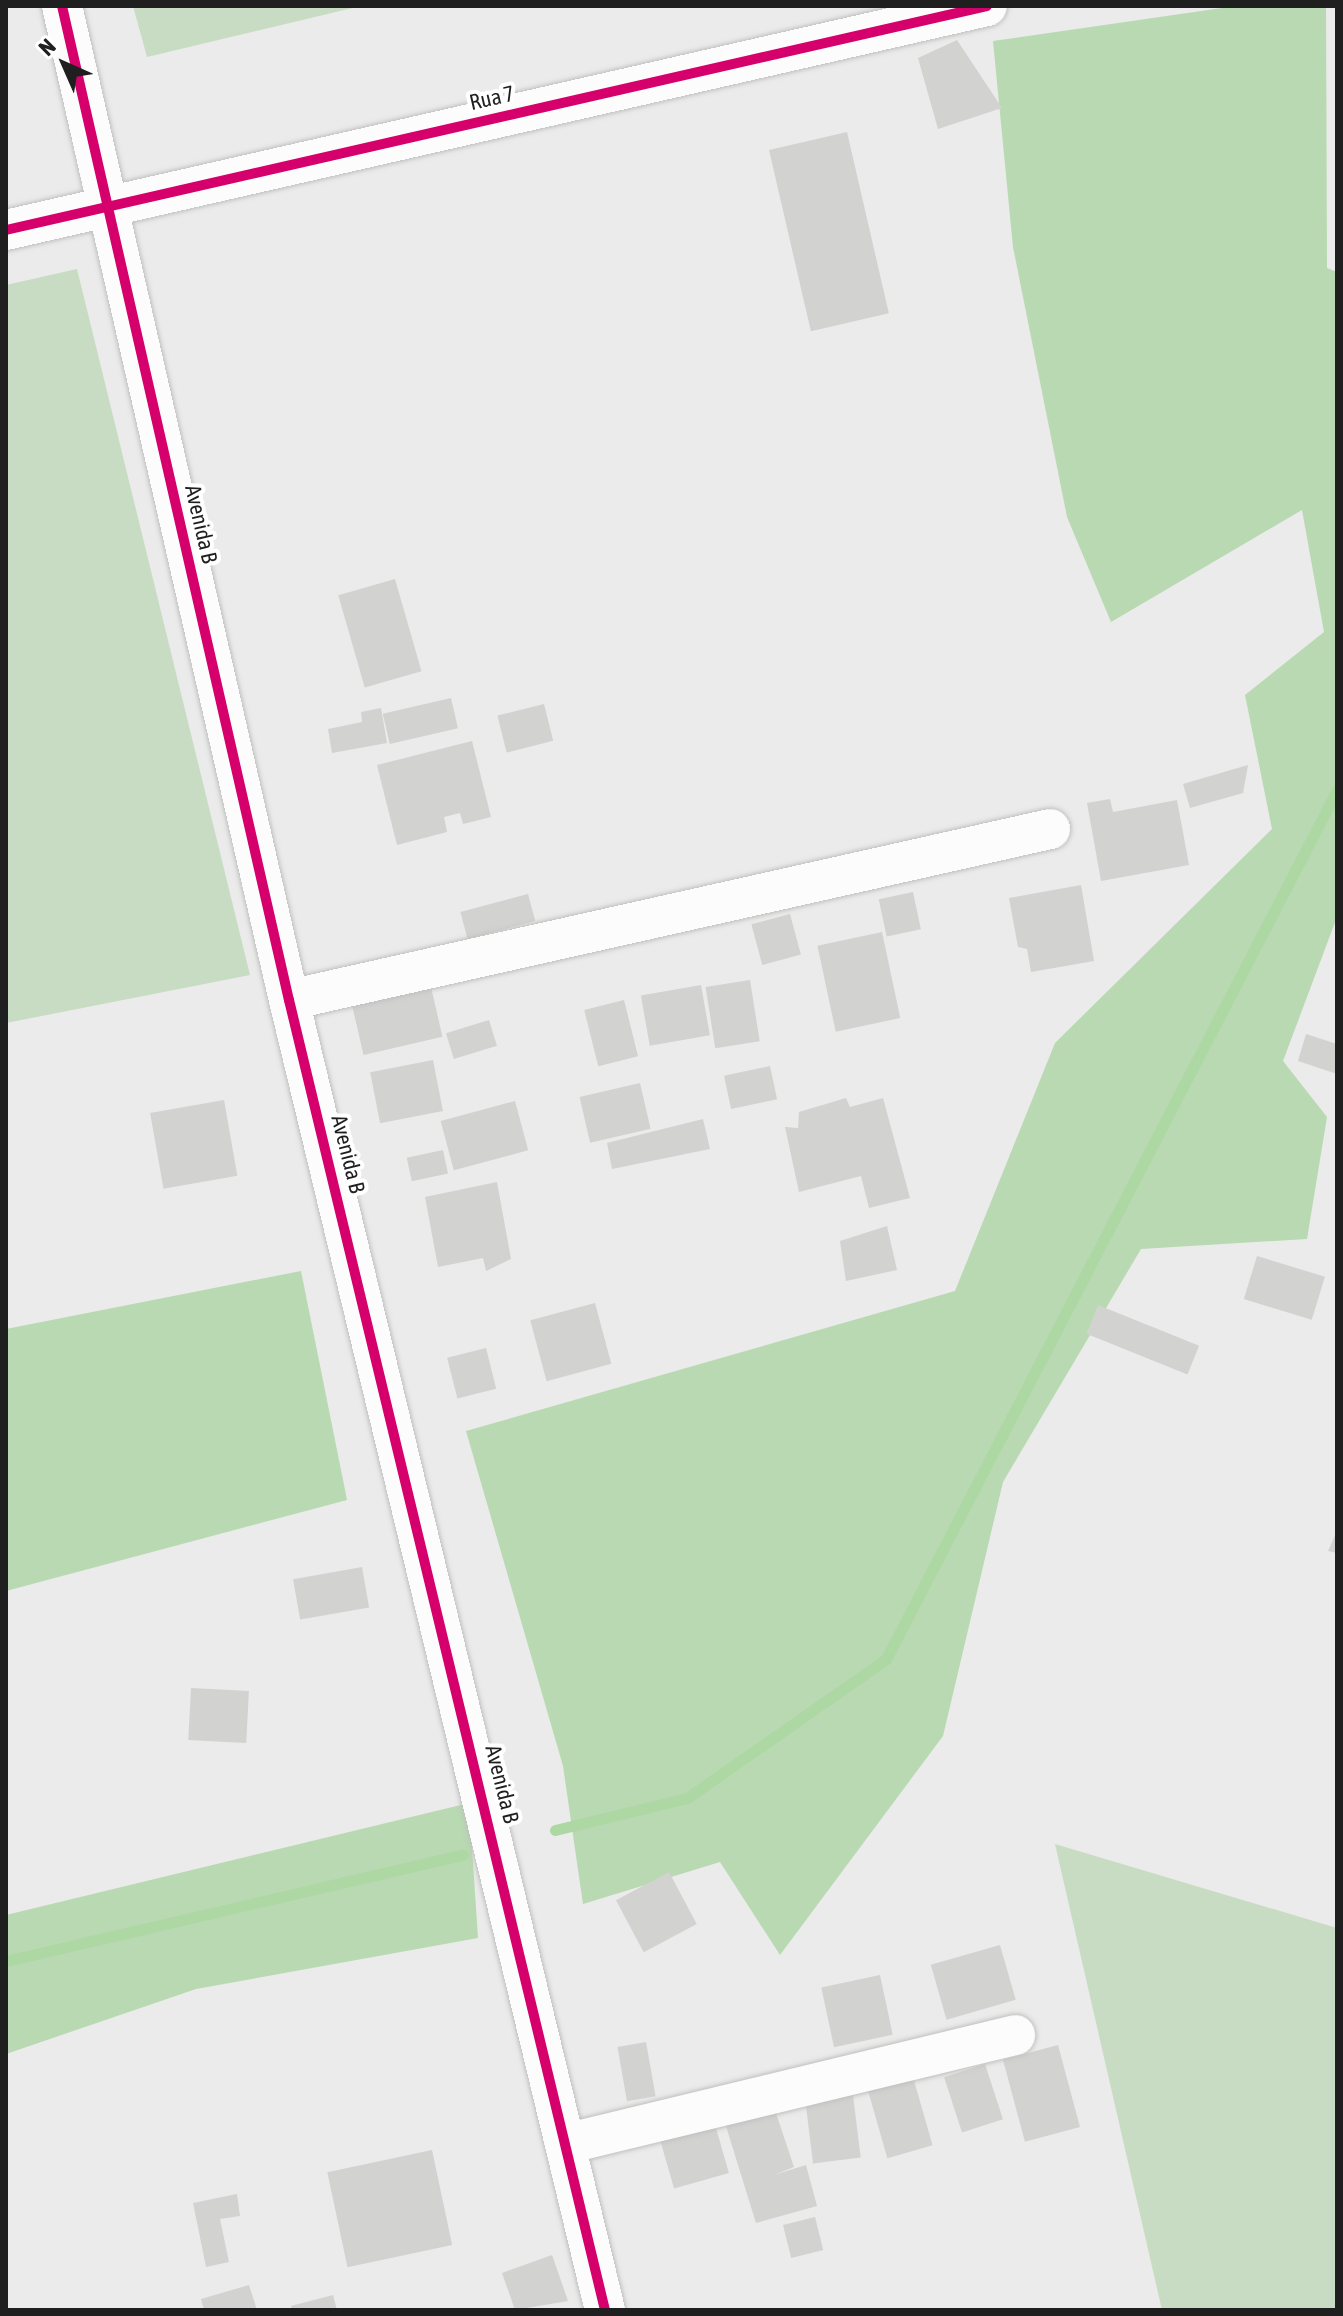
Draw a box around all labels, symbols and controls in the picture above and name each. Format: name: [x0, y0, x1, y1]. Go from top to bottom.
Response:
north arrow: [24, 24, 104, 104]
text: N: [33, 33, 61, 61]
street label: Rua 7: [467, 80, 517, 116]
street label: Avenida B: [179, 482, 223, 566]
street label: Avenida B: [326, 1112, 370, 1196]
street label: Avenida B: [480, 1742, 524, 1826]

